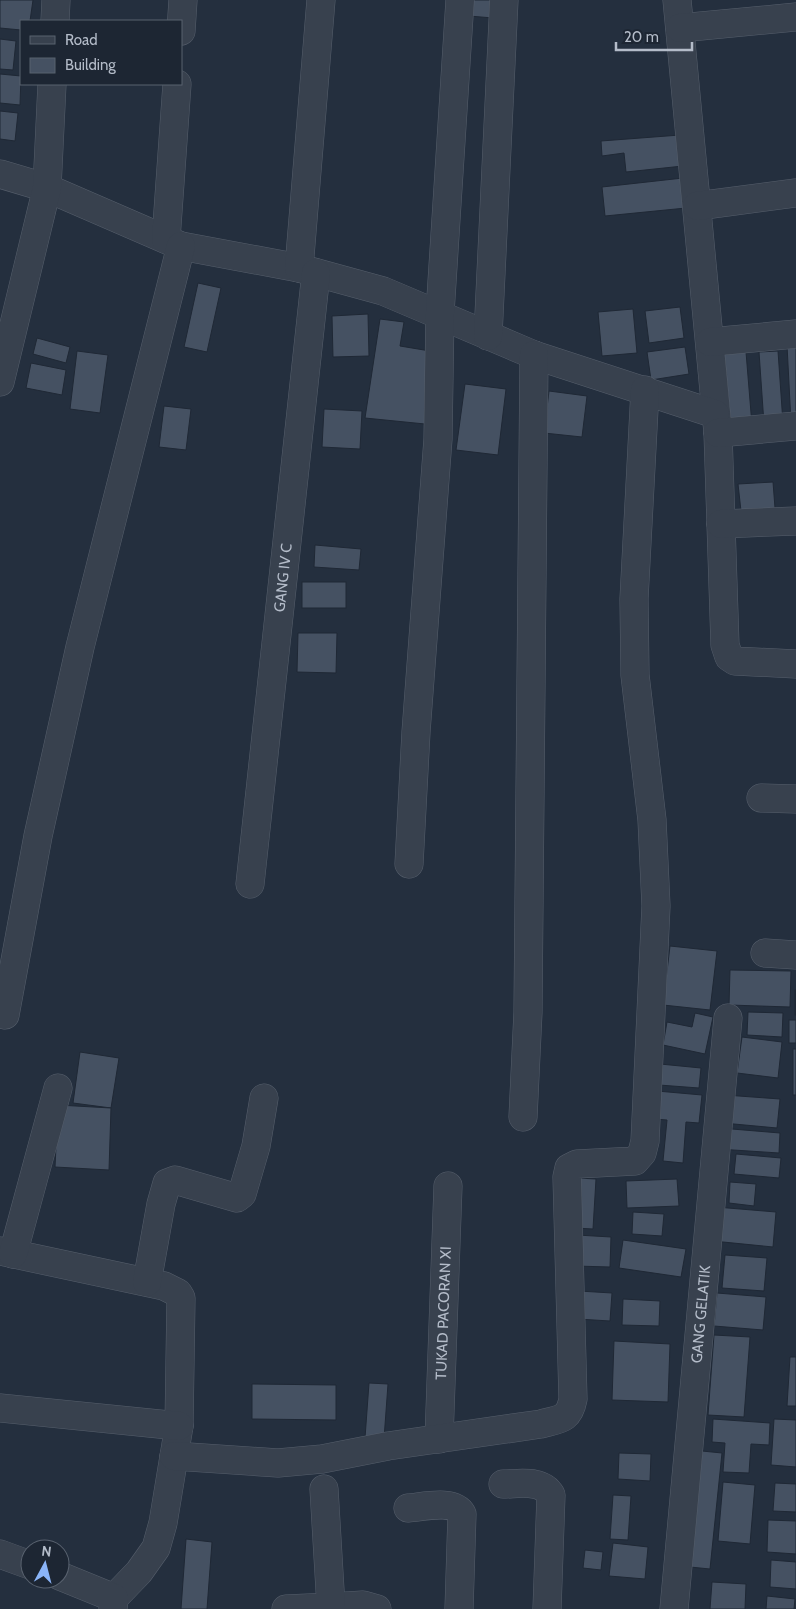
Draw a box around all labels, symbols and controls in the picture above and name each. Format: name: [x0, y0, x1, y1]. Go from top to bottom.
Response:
legend: [20, 20, 182, 85]
scale bar: [616, 20, 692, 52]
text: 20 m: [624, 28, 659, 46]
text: Road: [65, 31, 98, 49]
text: Building: [65, 56, 116, 74]
street label: GANG IV C: [270, 543, 296, 613]
street label: TUKAD PACORAN XI: [432, 1246, 455, 1380]
street label: GANG GELATIK: [688, 1264, 714, 1364]
north arrow: [20, 1539, 70, 1589]
text: N: [41, 1542, 53, 1561]

